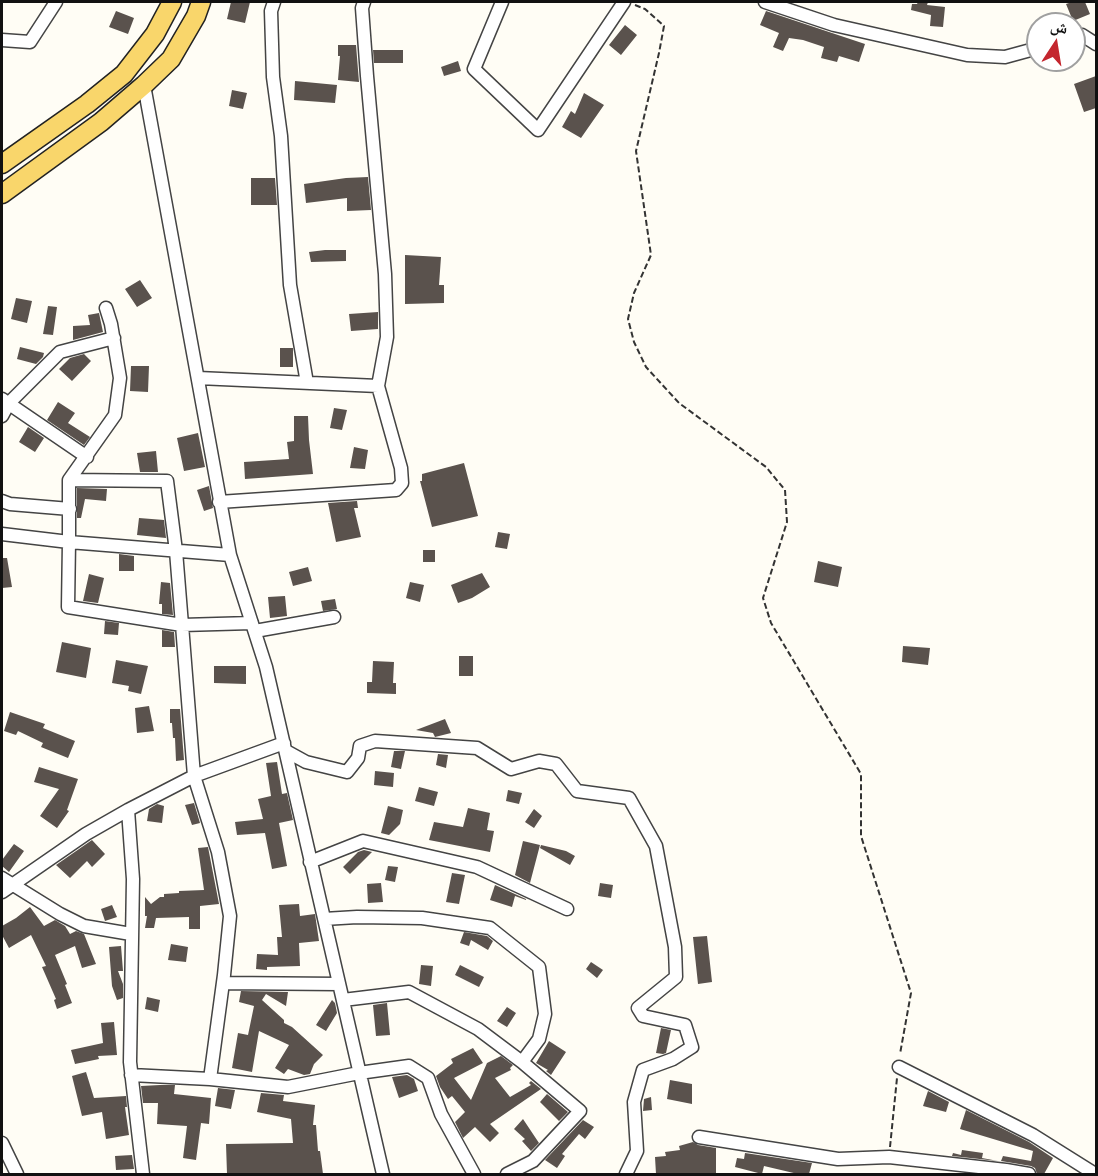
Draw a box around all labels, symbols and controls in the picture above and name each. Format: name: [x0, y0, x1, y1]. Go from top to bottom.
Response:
north arrow: [1026, 12, 1086, 72]
text: ش: [1049, 14, 1070, 39]

